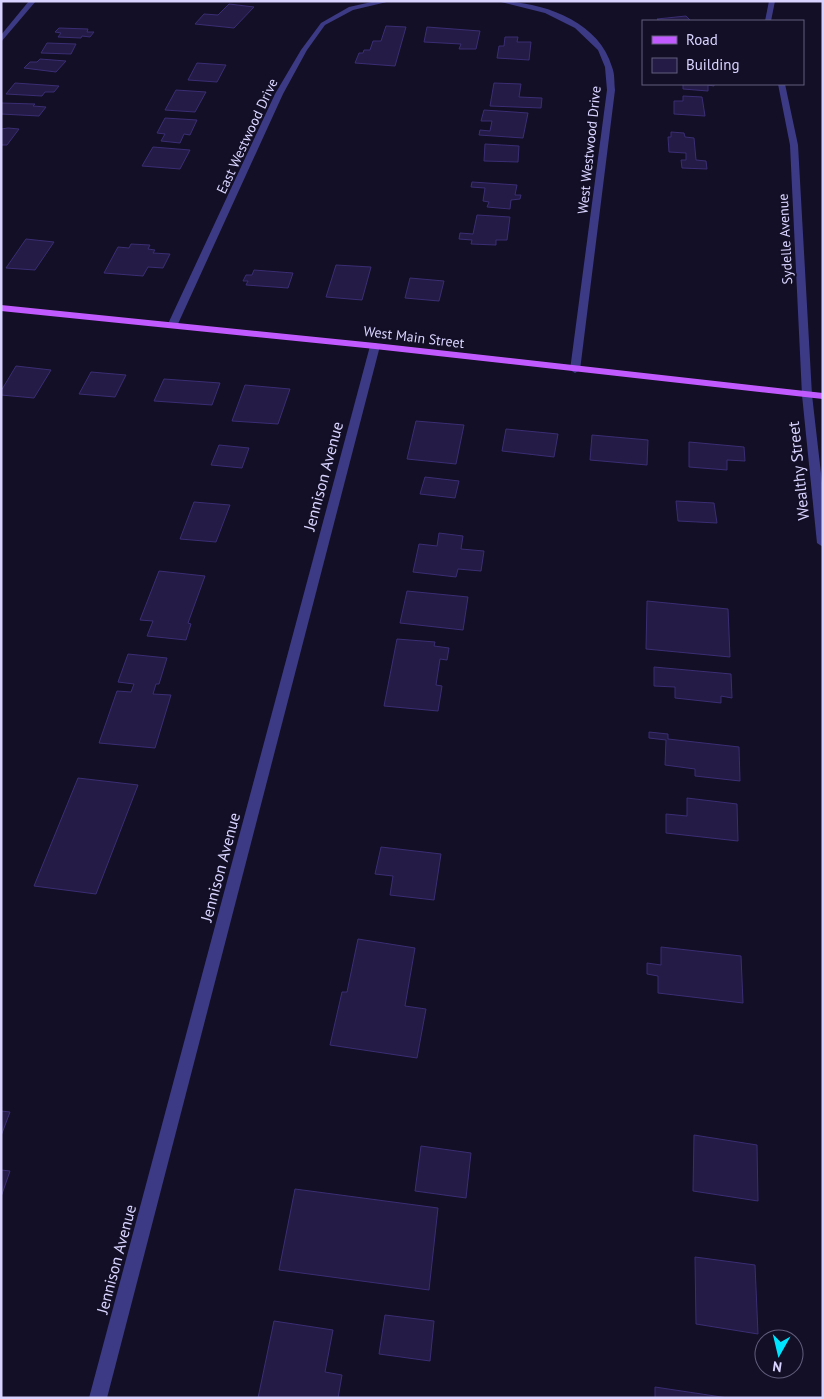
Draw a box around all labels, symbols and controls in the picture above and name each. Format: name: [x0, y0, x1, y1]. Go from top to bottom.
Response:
legend: [642, 20, 804, 85]
text: Road: [686, 30, 718, 49]
text: Building: [686, 55, 740, 74]
street label: East Westwood Drive: [212, 76, 282, 196]
street label: West Westwood Drive: [573, 85, 605, 215]
street label: Sydelle Avenue: [774, 193, 796, 285]
street label: West Main Street: [363, 322, 466, 352]
street label: Jennison Avenue: [299, 419, 347, 534]
street label: Wealthy Street: [783, 420, 813, 522]
street label: Jennison Avenue: [196, 810, 244, 925]
street label: Jennison Avenue: [92, 1202, 140, 1317]
north arrow: [754, 1329, 804, 1379]
text: N: [771, 1357, 783, 1376]

